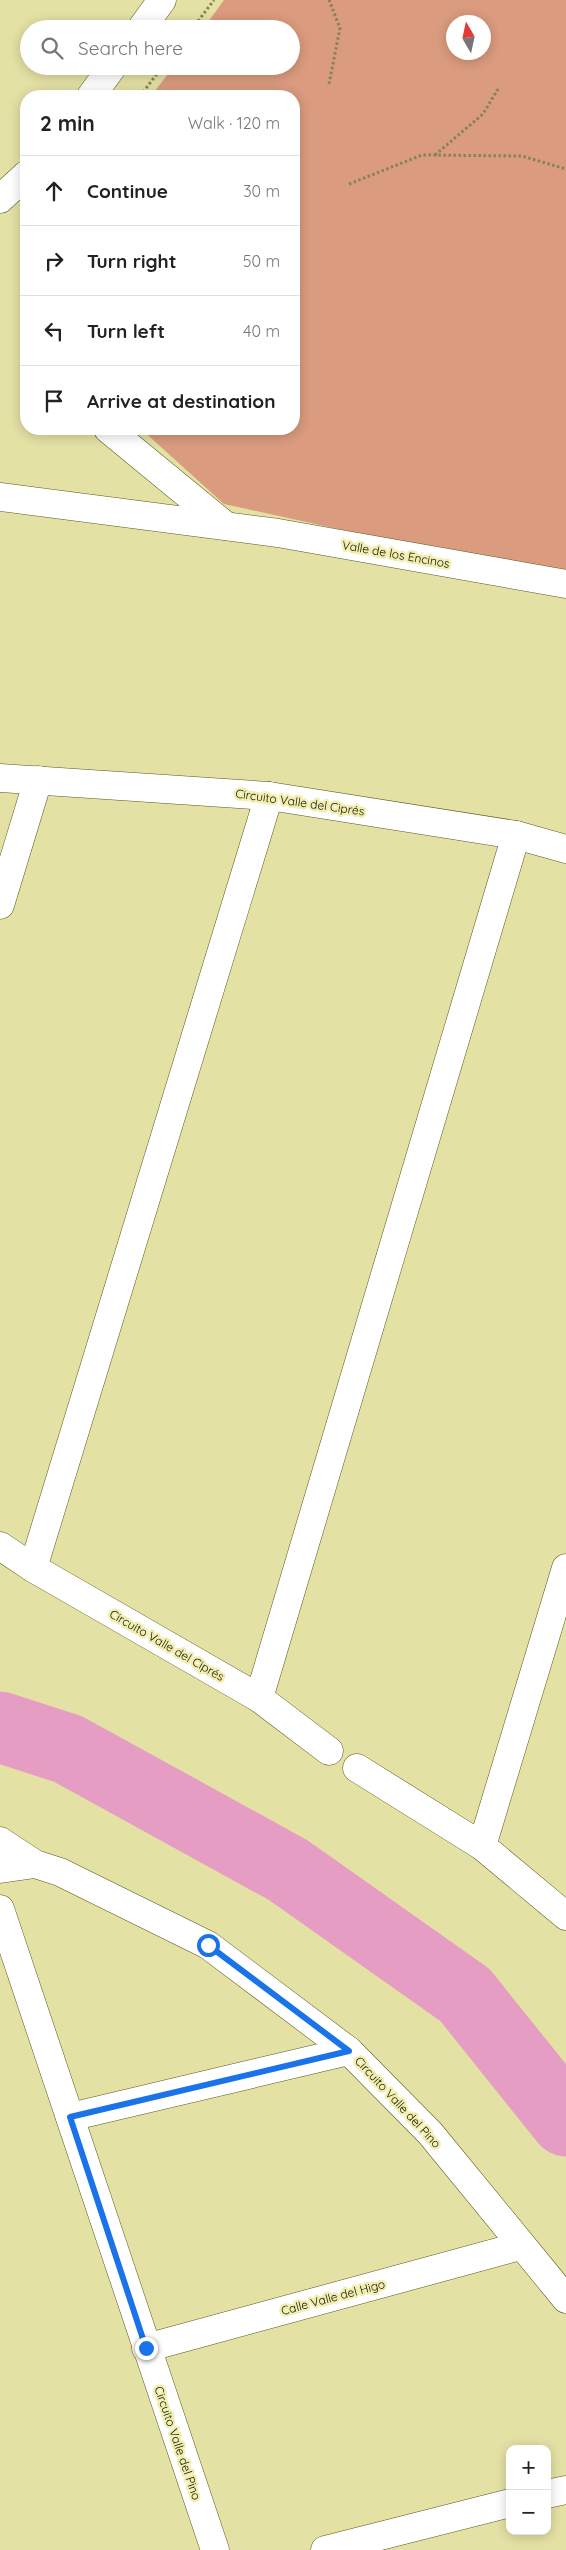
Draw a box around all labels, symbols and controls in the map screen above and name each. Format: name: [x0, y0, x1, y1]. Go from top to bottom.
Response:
north arrow: [446, 15, 491, 60]
search box: [20, 20, 300, 75]
icon: search: [38, 34, 66, 62]
text: Search here: [78, 36, 183, 60]
text: 2 min: [40, 110, 95, 136]
text: Walk · 120 m: [188, 113, 280, 133]
icon: ahead: [40, 177, 68, 205]
text: Continue: [87, 179, 168, 203]
text: 30 m: [243, 181, 280, 201]
icon: right: [40, 247, 68, 275]
text: Turn right: [87, 249, 176, 273]
text: 50 m: [243, 251, 280, 271]
icon: left: [40, 317, 68, 345]
text: Turn left: [87, 319, 165, 343]
text: 40 m: [243, 321, 280, 341]
icon: arrive: [40, 387, 68, 415]
text: Arrive at destination: [87, 389, 276, 413]
street label: Valle de los Encinos: [341, 537, 451, 571]
street label: Circuito Valle del Ciprés: [235, 786, 366, 819]
street label: Circuito Valle del Ciprés: [107, 1606, 227, 1684]
route start: [197, 1934, 220, 1957]
street label: Circuito Valle del Pino: [352, 2053, 444, 2151]
street label: Calle Valle del Higo: [279, 2276, 387, 2318]
route end: [135, 2337, 158, 2360]
street label: Circuito Valle del Pino: [151, 2384, 205, 2502]
map controls: [506, 2445, 551, 2535]
button: +: [506, 2445, 551, 2490]
button: −: [506, 2490, 551, 2535]

